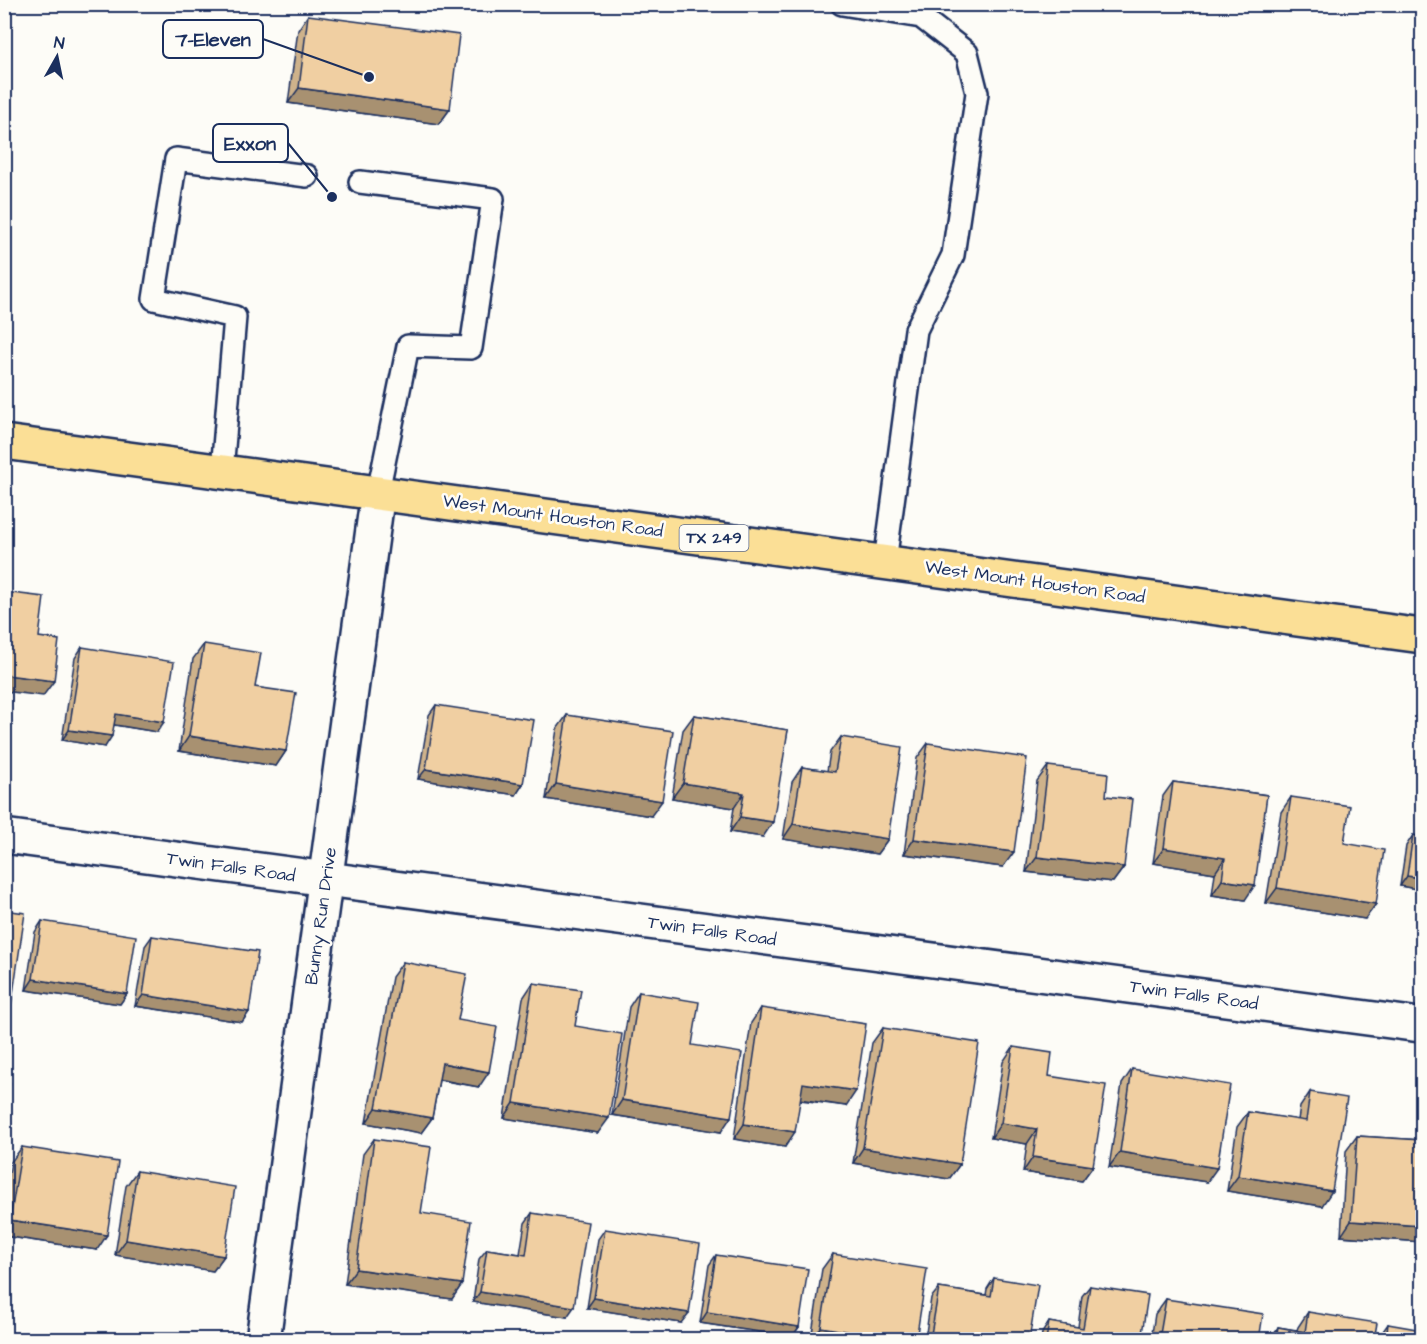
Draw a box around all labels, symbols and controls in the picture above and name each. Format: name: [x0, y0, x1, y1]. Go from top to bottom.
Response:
callout: 7-Eleven: [163, 20, 263, 58]
text: 7-Eleven: [174, 26, 251, 54]
north arrow: [27, 27, 87, 87]
text: N: [53, 32, 66, 55]
callout: Exxon: [213, 124, 288, 162]
text: Exxon: [224, 130, 276, 158]
street label: West Mount Houston Road: [441, 488, 665, 544]
road number: TX 249: [680, 525, 748, 551]
street label: West Mount Houston Road: [923, 554, 1147, 610]
street label: Bunny Run Drive: [299, 845, 344, 987]
street label: Twin Falls Road: [165, 846, 297, 888]
street label: Twin Falls Road: [646, 910, 778, 952]
street label: Twin Falls Road: [1128, 974, 1260, 1016]

